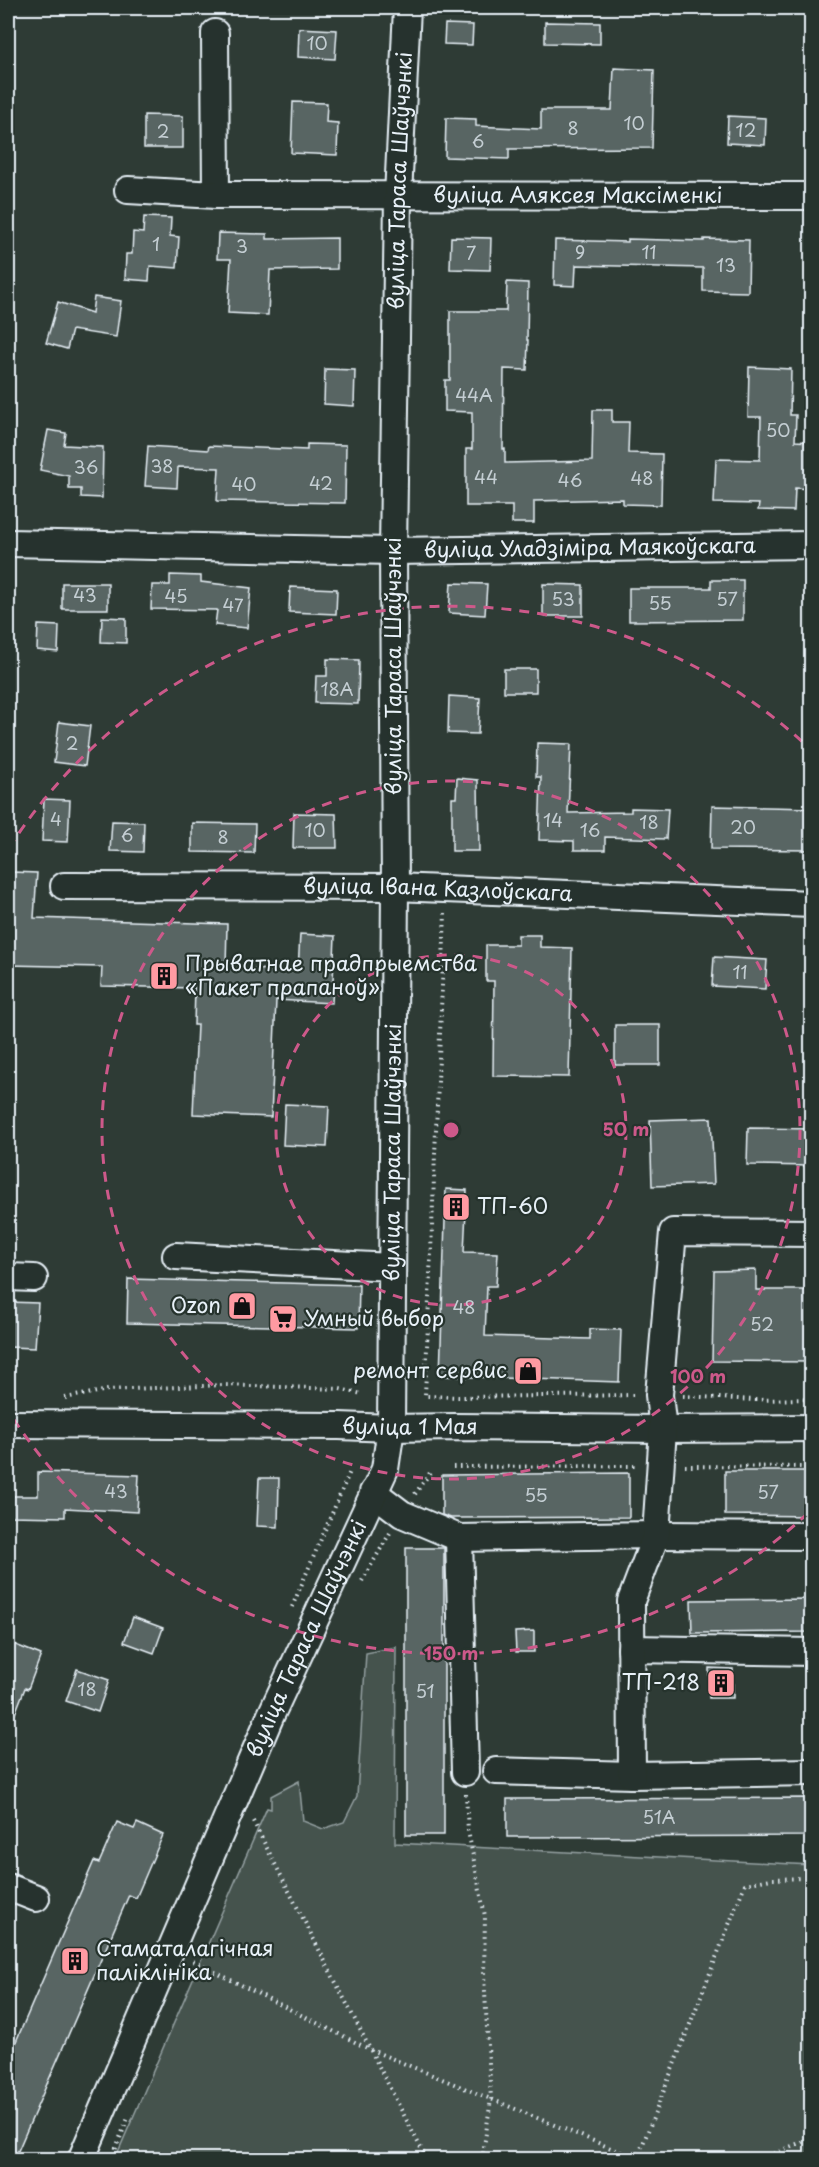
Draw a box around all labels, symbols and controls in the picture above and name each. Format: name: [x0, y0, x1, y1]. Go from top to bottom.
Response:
house number: 10: [306, 29, 328, 56]
street label: вуліца Тараса Шаўчэнкі: [378, 51, 419, 310]
house number: 10: [623, 109, 645, 136]
house number: 8: [567, 114, 579, 141]
house number: 12: [736, 116, 756, 143]
house number: 2: [157, 117, 169, 144]
house number: 6: [472, 127, 484, 154]
street label: вуліца Аляксея Максіменкі: [433, 177, 722, 210]
house number: 1: [152, 230, 160, 257]
house number: 3: [236, 232, 248, 259]
house number: 9: [575, 238, 585, 265]
house number: 11: [641, 238, 657, 265]
house number: 7: [466, 239, 476, 266]
house number: 13: [716, 251, 736, 278]
house number: 44А: [455, 381, 493, 408]
house number: 50: [766, 416, 790, 443]
house number: 38: [150, 452, 174, 479]
house number: 36: [74, 453, 98, 480]
house number: 44: [474, 463, 498, 490]
house number: 48: [630, 464, 654, 491]
house number: 46: [558, 466, 582, 493]
house number: 42: [309, 469, 333, 496]
house number: 40: [231, 470, 257, 497]
street label: вуліца Уладзіміра Маякоўскага: [424, 528, 757, 565]
street label: вуліца Тараса Шаўчэнкі: [376, 537, 408, 795]
house number: 43: [73, 581, 97, 608]
house number: 45: [165, 582, 188, 609]
house number: 53: [551, 585, 575, 612]
house number: 57: [716, 585, 738, 612]
house number: 55: [648, 589, 672, 616]
house number: 47: [222, 591, 244, 618]
house number: 18А: [320, 675, 354, 702]
house number: 2: [66, 729, 78, 756]
house number: 4: [50, 805, 62, 832]
house number: 14: [543, 806, 563, 833]
house number: 18: [639, 808, 659, 835]
house number: 20: [730, 813, 756, 840]
house number: 10: [304, 816, 326, 843]
house number: 16: [580, 816, 600, 843]
house number: 6: [121, 821, 133, 848]
house number: 8: [217, 823, 229, 850]
street label: вуліца Івана Казлоўскага: [303, 869, 574, 908]
place label: Прыватнае прадпрыемства «Пакет прапаноў»: [185, 946, 478, 1002]
house number: 11: [732, 958, 748, 985]
building icon: Прыватнае прадпрыемства «Пакет прапаноў»: [148, 960, 180, 992]
street label: вуліца Тараса Шаўчэнкі: [374, 1023, 408, 1281]
text: 50 m: [603, 1115, 649, 1142]
centre of rings: [441, 1120, 461, 1140]
place label: ТП-60: [477, 1189, 548, 1221]
building icon: ТП-60: [440, 1191, 472, 1223]
place label: Ozon: [171, 1288, 221, 1320]
shop icon: Ozon: [226, 1290, 258, 1322]
house number: 48: [452, 1293, 476, 1320]
place label: Умный выбор: [304, 1301, 444, 1333]
supermarket icon: Умный выбор: [267, 1303, 299, 1335]
house number: 52: [750, 1310, 774, 1337]
place label: ремонт сервис: [353, 1353, 507, 1385]
shop icon: ремонт сервис: [512, 1355, 544, 1387]
text: 100 m: [670, 1362, 726, 1389]
street label: вуліца 1 Мая: [342, 1408, 478, 1442]
house number: 43: [104, 1477, 128, 1504]
house number: 57: [757, 1478, 779, 1505]
house number: 55: [524, 1481, 548, 1508]
street label: вуліца Тараса Шаўчэнкі: [237, 1514, 373, 1762]
text: 150 m: [424, 1639, 478, 1666]
place label: ТП-218: [622, 1665, 700, 1697]
building icon: ТП-218: [705, 1667, 737, 1699]
house number: 18: [77, 1675, 97, 1702]
house number: 51: [415, 1677, 435, 1704]
house number: 51А: [642, 1803, 676, 1830]
place label: Стаматалагічная паліклініка: [96, 1931, 274, 1987]
building icon: Стаматалагічная паліклініка: [59, 1945, 91, 1977]

